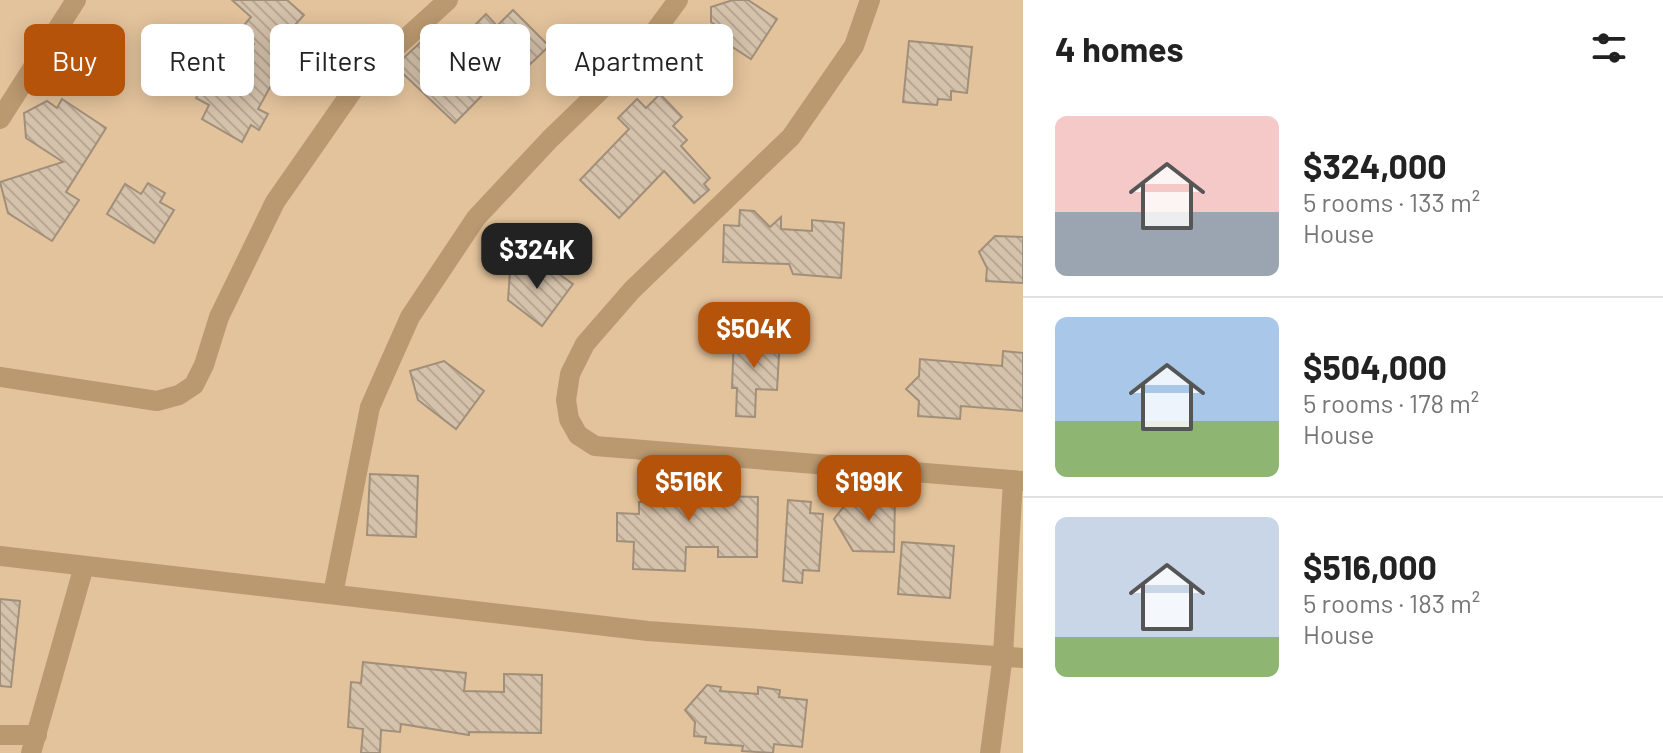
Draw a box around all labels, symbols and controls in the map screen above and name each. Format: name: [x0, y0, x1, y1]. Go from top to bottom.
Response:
chip: Buy: [24, 24, 125, 96]
chip: Rent: [141, 24, 254, 96]
chip: Filters: [270, 24, 404, 96]
chip: New: [420, 24, 530, 96]
chip: Apartment: [546, 24, 733, 96]
icon: filters: [1587, 26, 1631, 70]
text: 4 homes: [1055, 28, 1184, 69]
text: $324,000: [1303, 145, 1447, 186]
icon: home: [1119, 148, 1215, 244]
text: 5 rooms · 133 m²: [1303, 186, 1480, 217]
text: House: [1303, 217, 1374, 248]
pin: $324K: [481, 223, 593, 291]
text: $324K: [499, 233, 575, 264]
pin: $504K: [698, 302, 810, 370]
text: $504K: [716, 312, 792, 343]
text: $504,000: [1303, 346, 1447, 387]
icon: home: [1119, 349, 1215, 445]
text: 5 rooms · 178 m²: [1303, 387, 1479, 418]
text: House: [1303, 418, 1374, 449]
pin: $516K: [633, 455, 745, 523]
pin: $199K: [813, 455, 925, 523]
text: $516K: [655, 465, 723, 496]
text: $199K: [835, 465, 903, 496]
text: $516,000: [1303, 546, 1437, 587]
icon: home: [1119, 549, 1215, 645]
text: 5 rooms · 183 m²: [1303, 587, 1480, 618]
text: House: [1303, 618, 1374, 649]

